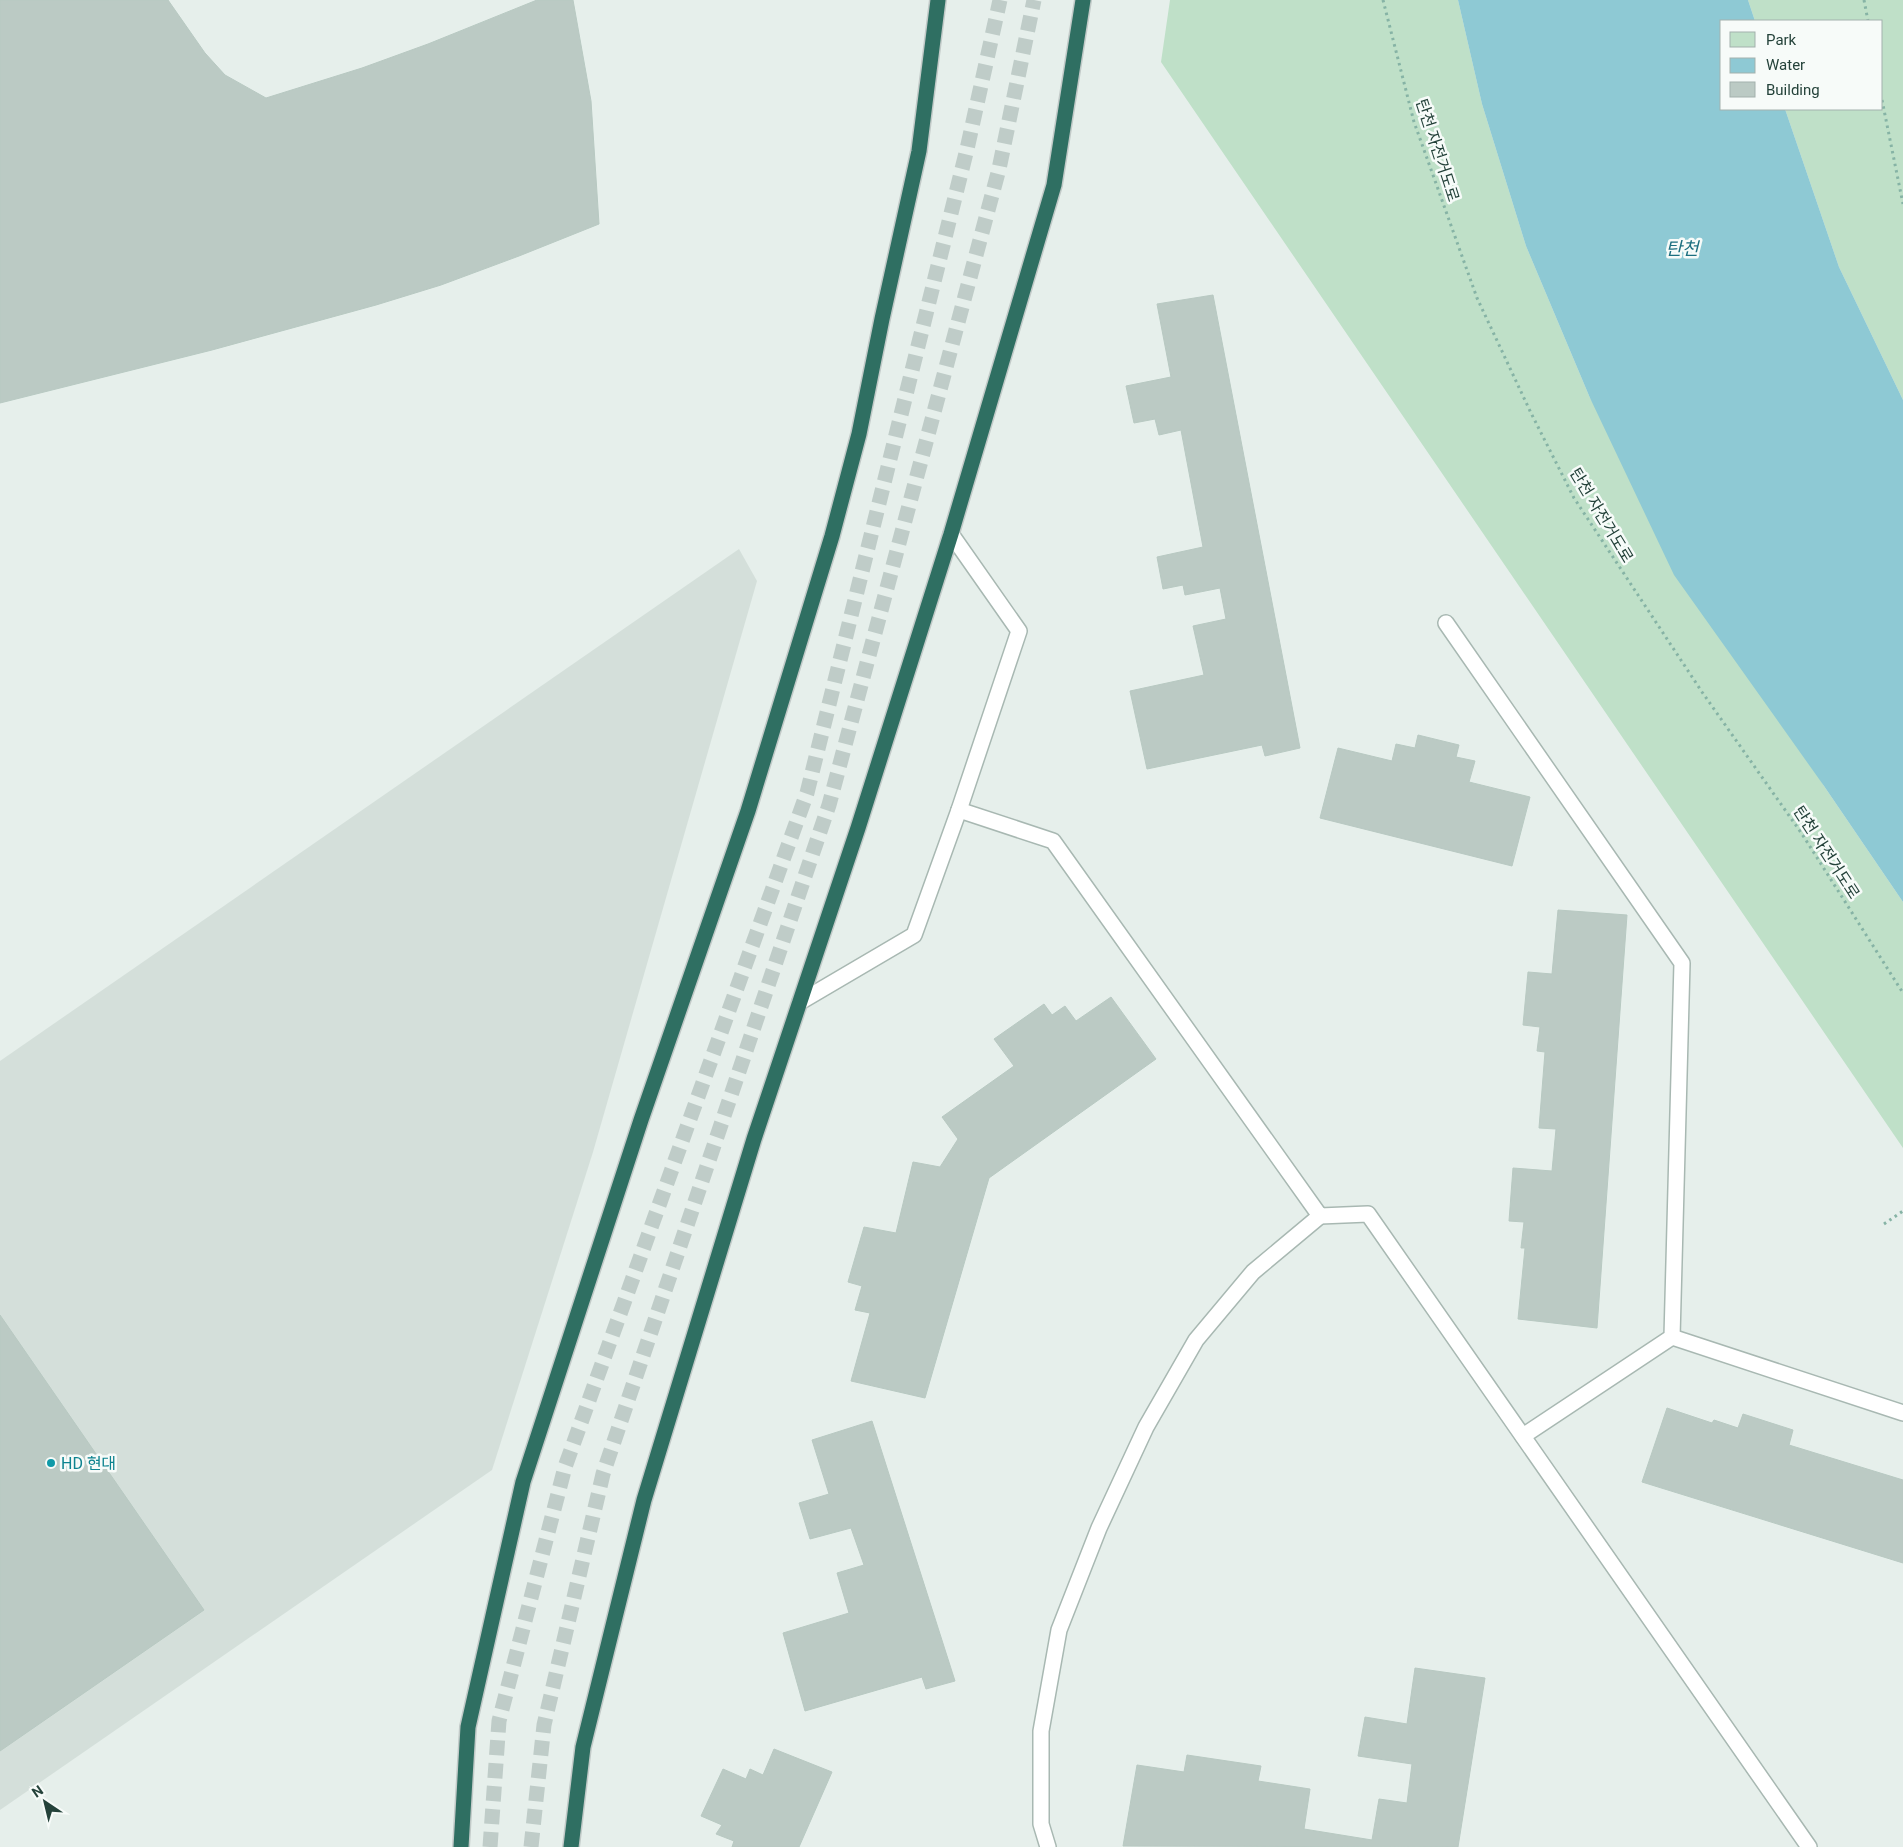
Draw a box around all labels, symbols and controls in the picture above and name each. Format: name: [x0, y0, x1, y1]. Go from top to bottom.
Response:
legend: [1720, 20, 1883, 110]
text: Park: [1766, 31, 1797, 49]
text: Water: [1766, 56, 1805, 74]
text: Building: [1766, 81, 1820, 99]
street label: 탄천 자전거도로: [1412, 96, 1463, 204]
water label: 탄천: [1665, 238, 1701, 259]
street label: 탄천 자전거도로: [1566, 464, 1637, 566]
street label: 탄천 자전거도로: [1789, 802, 1864, 903]
place label: HD 현대: [61, 1454, 116, 1473]
marker: HD 현대: [45, 1457, 57, 1469]
north arrow: [20, 1777, 70, 1827]
text: N: [29, 1782, 46, 1801]

